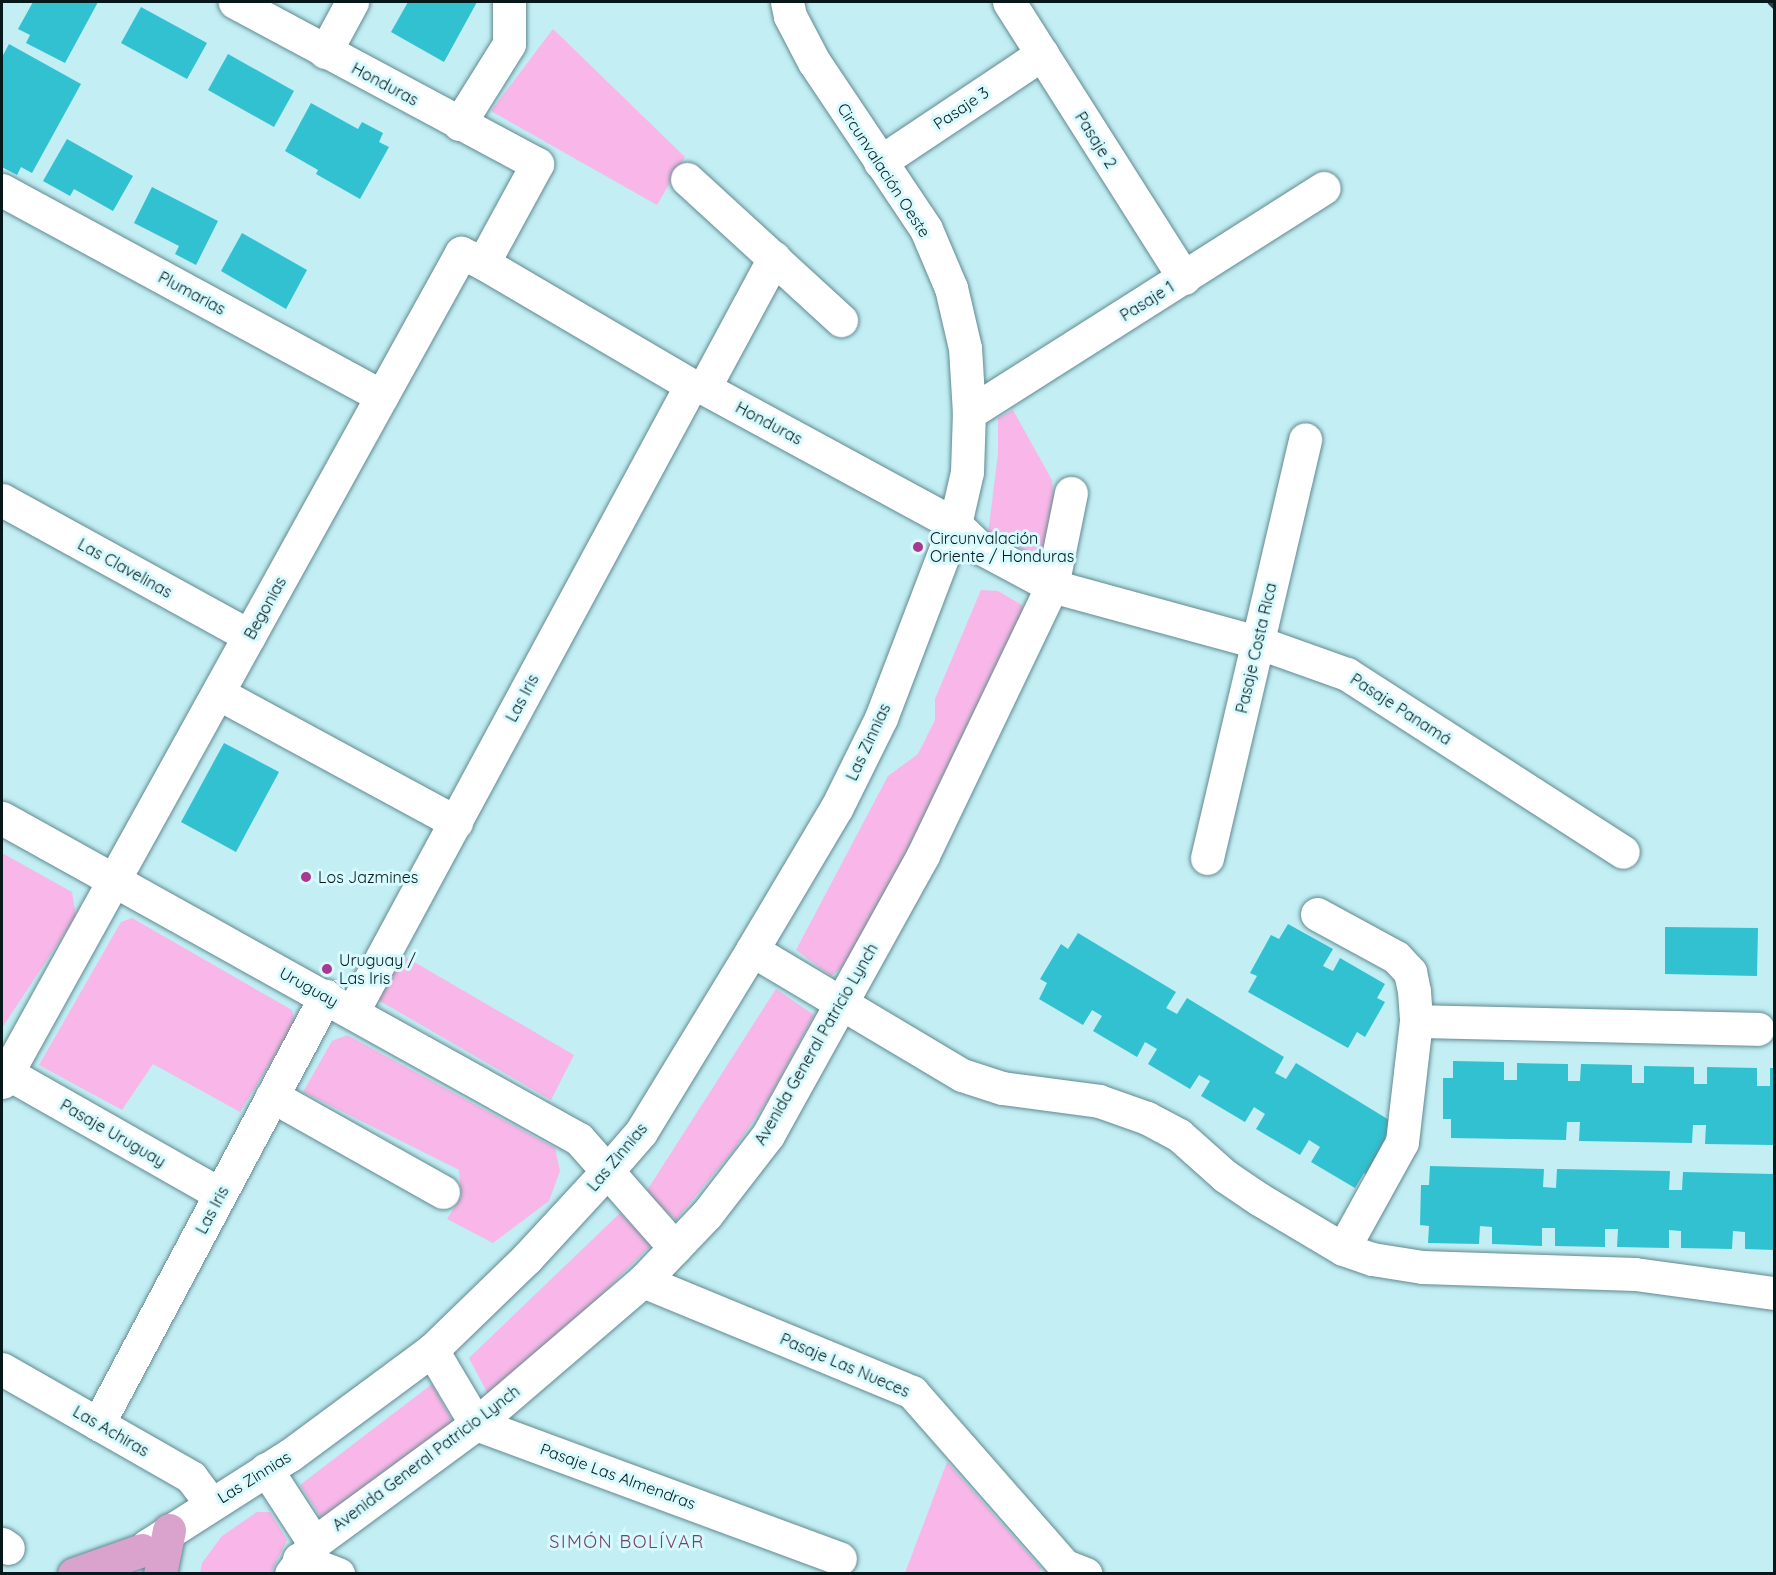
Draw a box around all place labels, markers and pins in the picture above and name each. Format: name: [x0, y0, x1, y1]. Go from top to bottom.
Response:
place label: Circunvalación Oriente / Honduras: [930, 528, 1074, 566]
marker: Circunvalación Oriente / Honduras: [911, 540, 925, 554]
place label: Los Jazmines: [318, 867, 418, 887]
marker: Los Jazmines: [299, 870, 313, 884]
place label: Uruguay / Las Iris: [339, 950, 416, 988]
marker: Uruguay / Las Iris: [320, 962, 334, 976]

